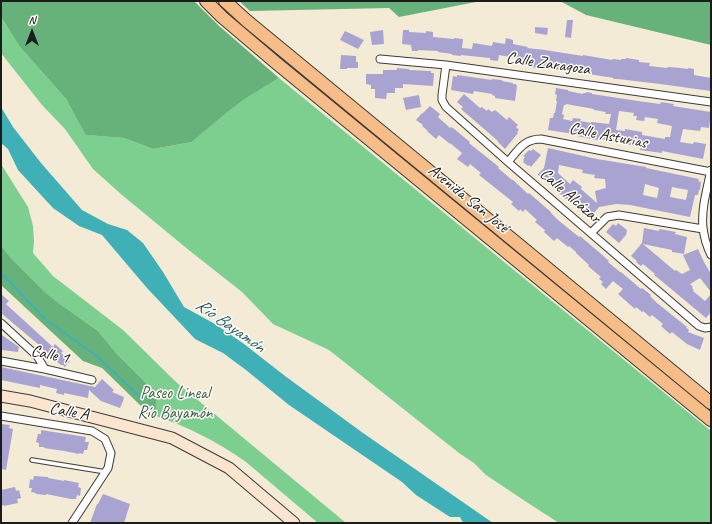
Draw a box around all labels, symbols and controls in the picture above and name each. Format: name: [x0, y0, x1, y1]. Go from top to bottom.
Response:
north arrow: [12, 12, 52, 52]
text: N: [29, 13, 35, 27]
street label: Calle Zaragoza: [505, 48, 591, 80]
street label: Calle Asturias: [567, 118, 649, 154]
street label: Avenida San José: [424, 160, 512, 238]
street label: Calle Alcázar: [535, 164, 605, 228]
water label: Río Bayamón: [191, 294, 269, 358]
street label: Calle 1: [29, 341, 71, 369]
park label: Paseo Lineal Río Bayamón: [137, 384, 213, 424]
street label: Calle A: [48, 399, 90, 425]

